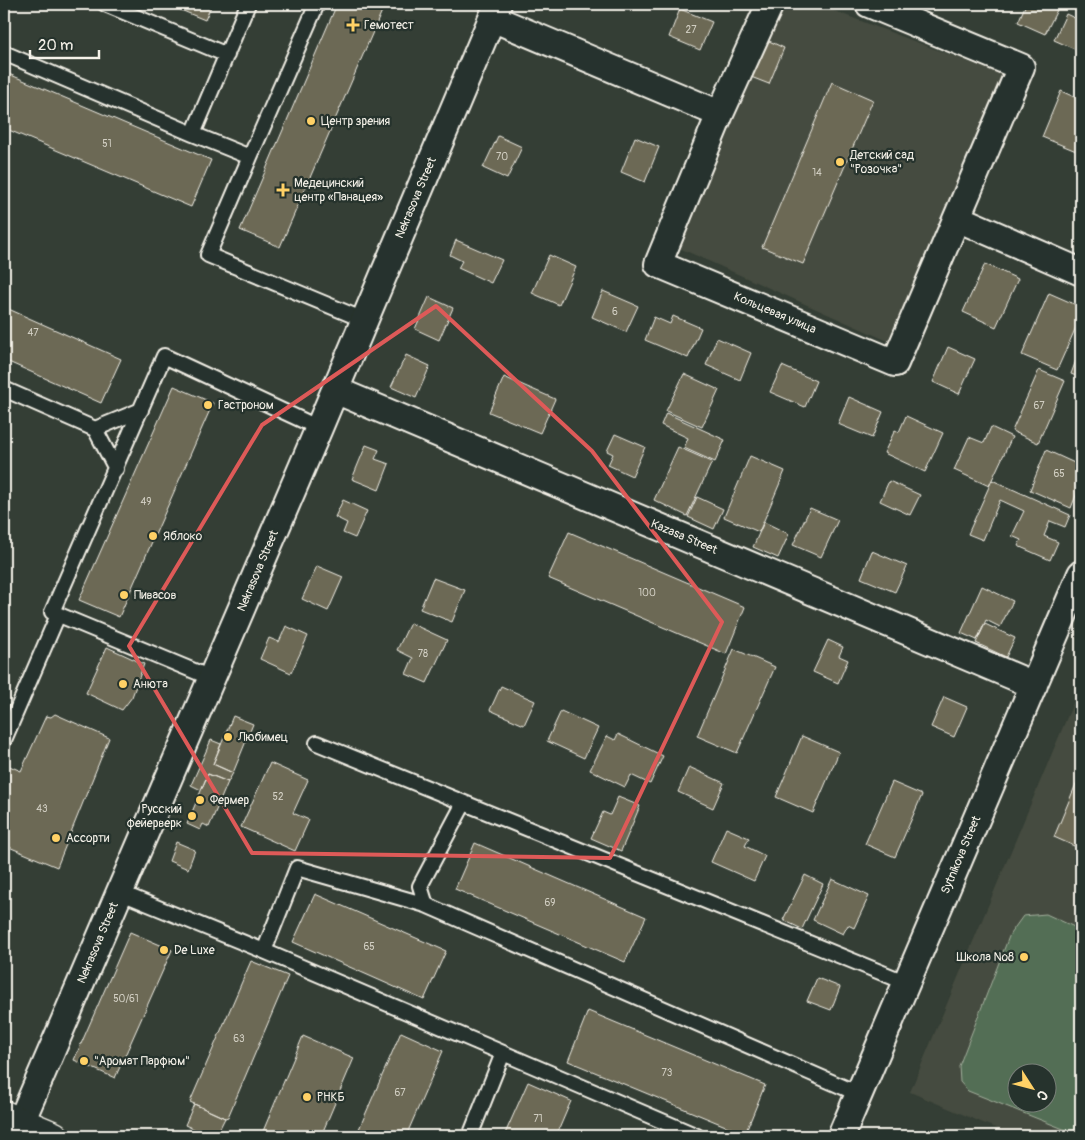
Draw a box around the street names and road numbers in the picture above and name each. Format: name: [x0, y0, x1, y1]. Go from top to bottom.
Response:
street label: Nekrasova Street: [392, 155, 440, 241]
street label: Кольцевая улица: [731, 289, 819, 337]
street label: Kazasa Street: [649, 516, 720, 558]
street label: Nekrasova Street: [234, 528, 282, 614]
street label: Sytnikova Street: [938, 814, 984, 896]
street label: Nekrasova Street: [74, 900, 122, 986]

